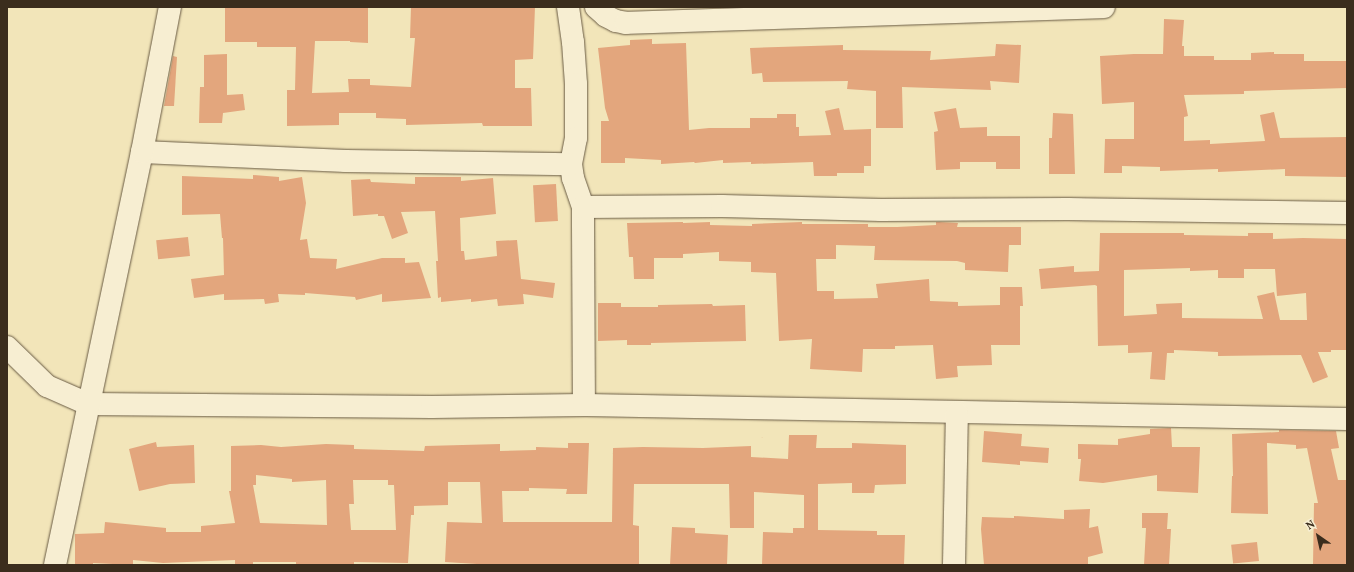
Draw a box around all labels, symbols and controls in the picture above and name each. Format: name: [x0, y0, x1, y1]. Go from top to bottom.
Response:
north arrow: [1298, 516, 1338, 556]
text: N: [1304, 517, 1319, 534]

